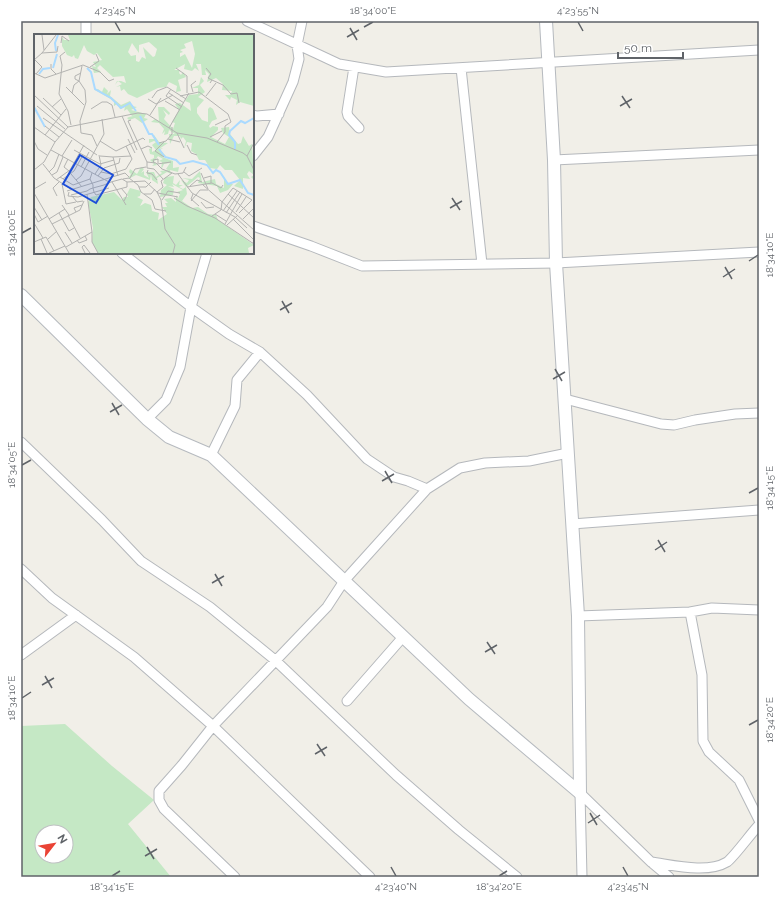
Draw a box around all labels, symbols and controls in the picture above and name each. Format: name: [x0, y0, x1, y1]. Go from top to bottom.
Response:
text: 4°23'45"N: [94, 5, 136, 16]
text: 18°34'00"E: [350, 5, 396, 16]
text: 4°23'55"N: [557, 5, 599, 16]
inset map: [34, 34, 254, 254]
scale bar: [618, 34, 683, 60]
text: 50 m: [624, 41, 652, 55]
text: 18°34'00"E: [6, 210, 17, 256]
text: 18°34'10"E: [764, 233, 775, 277]
text: 18°34'05"E: [6, 442, 17, 488]
text: 18°34'15"E: [764, 466, 775, 510]
text: 18°34'10"E: [6, 676, 17, 720]
text: 18°34'20"E: [764, 697, 775, 743]
north arrow: [34, 824, 74, 864]
text: N: [54, 832, 70, 846]
text: 18°34'15"E: [90, 881, 134, 892]
text: 4°23'40"N: [375, 881, 417, 892]
text: 18°34'20"E: [476, 881, 522, 892]
text: 4°23'45"N: [607, 881, 649, 892]

